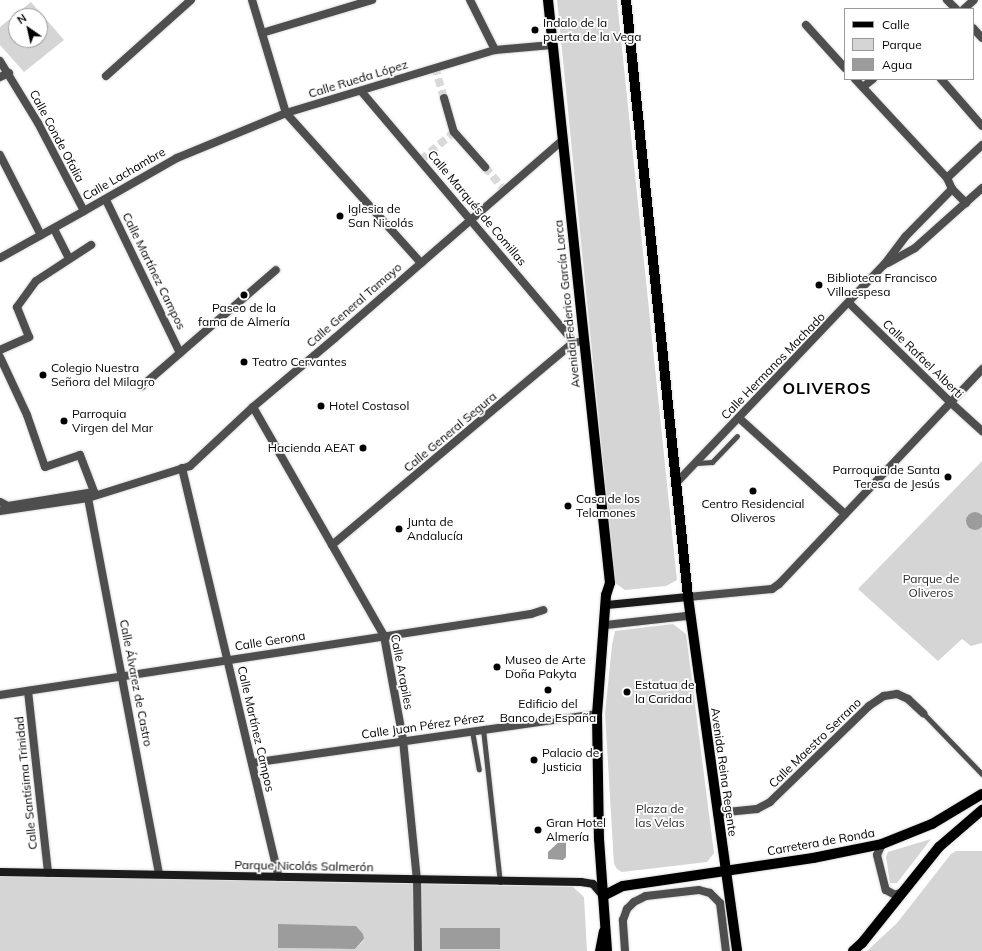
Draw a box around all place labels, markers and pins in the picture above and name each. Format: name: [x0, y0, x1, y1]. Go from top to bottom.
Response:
place label: Indalo de la puerta de la Vega: [543, 16, 642, 44]
marker: Indalo de la puerta de la Vega: [530, 25, 540, 35]
place label: Iglesia de San Nicolás: [348, 202, 413, 230]
marker: Iglesia de San Nicolás: [335, 211, 345, 221]
place label: Biblioteca Francisco Villaespesa: [827, 271, 937, 299]
marker: Biblioteca Francisco Villaespesa: [814, 280, 824, 290]
marker: Paseo de la fama de Almería: [239, 290, 249, 300]
place label: Paseo de la fama de Almería: [198, 301, 290, 329]
place label: Teatro Cervantes: [252, 355, 347, 369]
marker: Teatro Cervantes: [239, 357, 249, 367]
place label: Colegio Nuestra Señora del Milagro: [51, 361, 155, 389]
marker: Colegio Nuestra Señora del Milagro: [38, 370, 48, 380]
place label: Hotel Costasol: [329, 399, 409, 413]
marker: Hotel Costasol: [316, 401, 326, 411]
place label: Parroquia Virgen del Mar: [72, 407, 153, 435]
marker: Parroquia Virgen del Mar: [59, 416, 69, 426]
place label: Hacienda AEAT: [268, 441, 355, 455]
marker: Hacienda AEAT: [358, 443, 368, 453]
place label: Parroquia de Santa Teresa de Jesús: [833, 463, 940, 491]
marker: Parroquia de Santa Teresa de Jesús: [943, 472, 953, 482]
marker: Centro Residencial Oliveros: [748, 486, 758, 496]
place label: Casa de los Telamones: [576, 492, 640, 520]
place label: Centro Residencial Oliveros: [702, 497, 804, 525]
marker: Casa de los Telamones: [563, 501, 573, 511]
place label: Junta de Andalucía: [407, 515, 463, 543]
marker: Junta de Andalucía: [394, 524, 404, 534]
place label: Museo de Arte Doña Pakyta: [505, 653, 586, 681]
marker: Museo de Arte Doña Pakyta: [492, 662, 502, 672]
place label: Estatua de la Caridad: [635, 678, 694, 706]
marker: Edificio del Banco de España: [543, 685, 553, 695]
marker: Estatua de la Caridad: [622, 687, 632, 697]
place label: Edificio del Banco de España: [500, 697, 596, 725]
place label: Palacio de Justicia: [542, 746, 599, 774]
marker: Palacio de Justicia: [529, 755, 539, 765]
place label: Gran Hotel Almería: [546, 816, 606, 844]
marker: Gran Hotel Almería: [533, 825, 543, 835]

